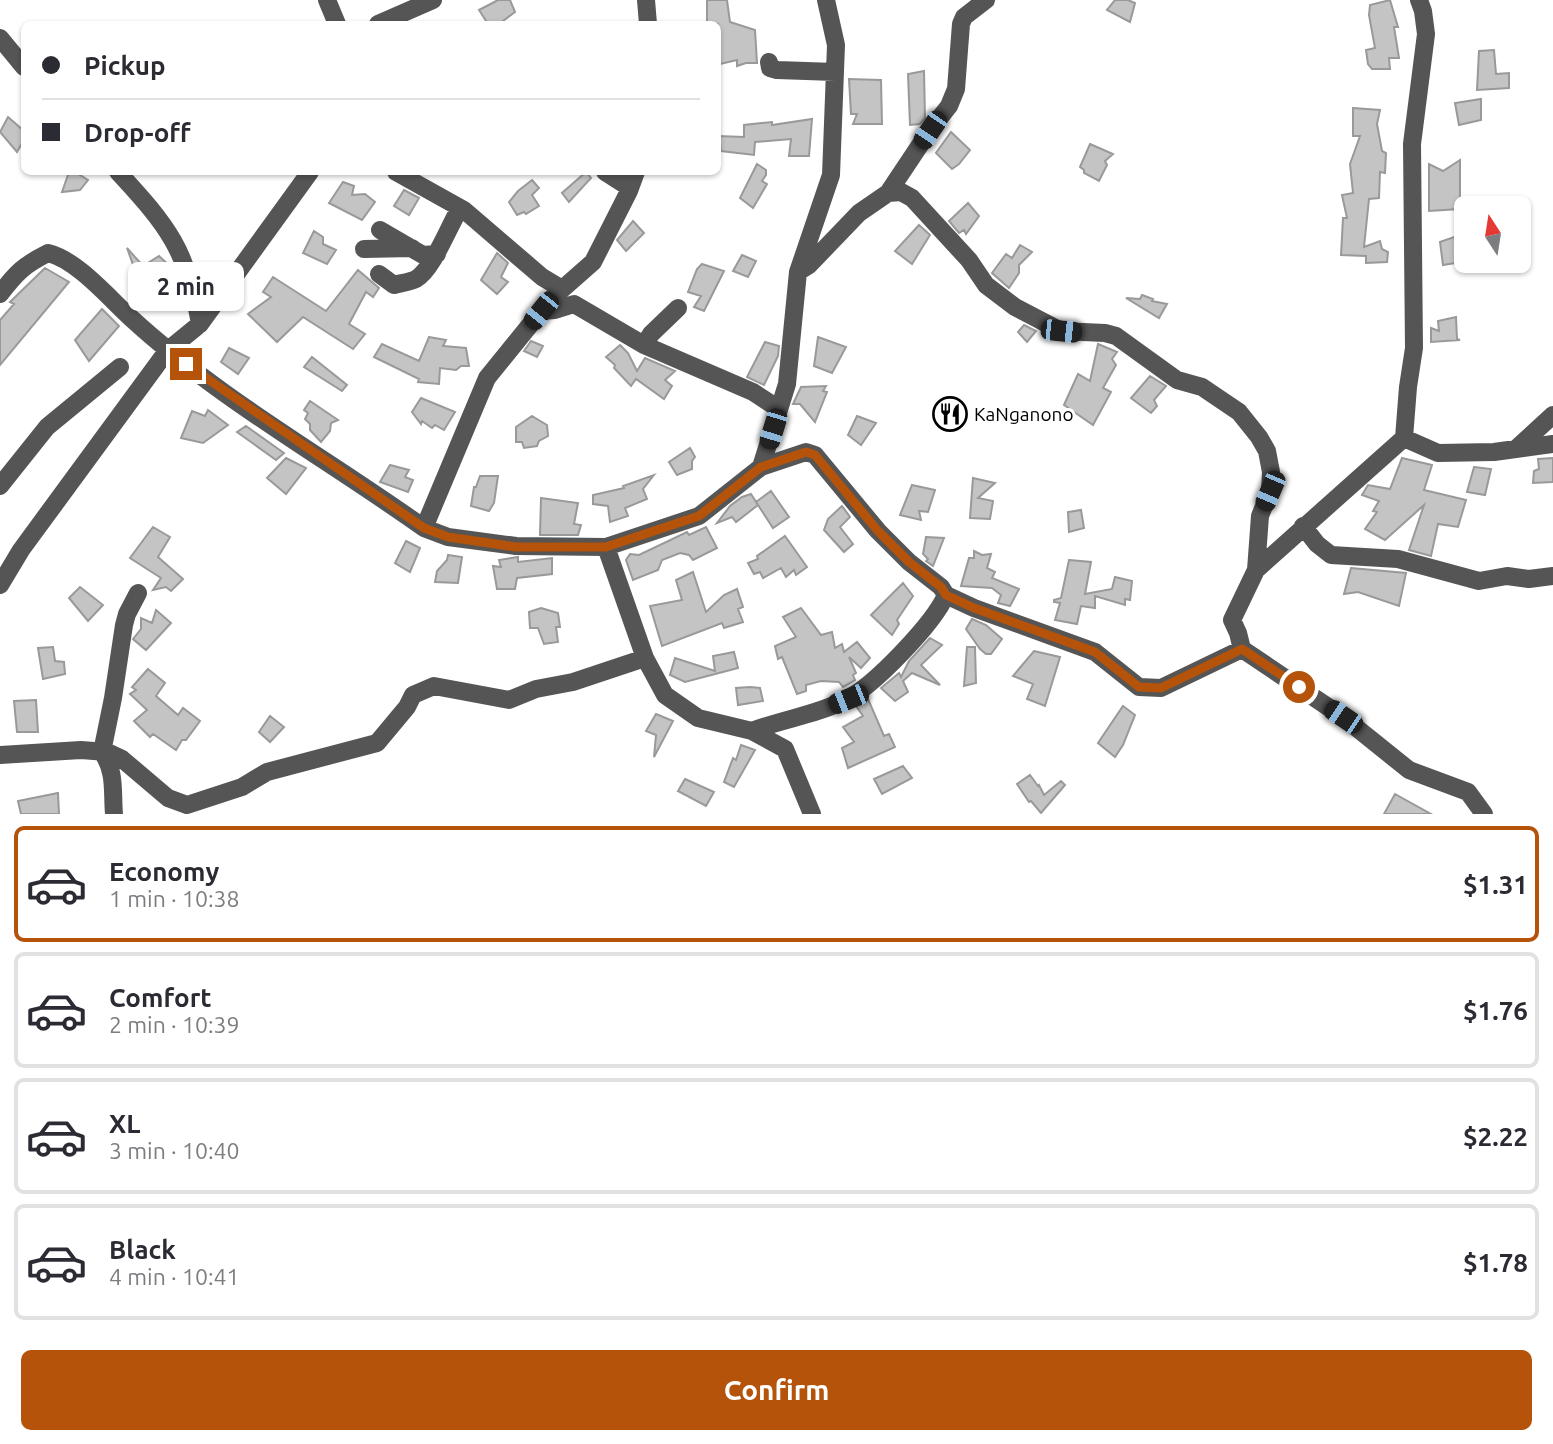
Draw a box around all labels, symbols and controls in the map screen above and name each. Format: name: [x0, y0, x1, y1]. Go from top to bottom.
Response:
text: Pickup: [84, 51, 166, 80]
car: [910, 107, 951, 153]
text: Drop-off: [84, 118, 191, 147]
north arrow: [1454, 196, 1531, 273]
map controls: [1454, 196, 1531, 273]
callout: 2 min: [128, 262, 244, 312]
text: 2 min: [157, 274, 215, 299]
car: [520, 288, 563, 334]
car: [1040, 318, 1083, 344]
route end: [170, 348, 202, 380]
restaurant icon: KaNganono: [931, 395, 969, 433]
place label: KaNganono: [974, 403, 1074, 425]
car: [757, 406, 790, 452]
car: [1253, 468, 1288, 514]
route start: [1283, 671, 1315, 703]
car: [825, 681, 872, 717]
car: [1320, 697, 1367, 737]
icon: car: [25, 853, 88, 916]
text: Economy: [109, 857, 219, 886]
text: $1.31: [1463, 870, 1528, 899]
text: 1 min · 10:38: [109, 886, 240, 911]
icon: car: [25, 979, 88, 1042]
text: Comfort: [109, 983, 212, 1012]
text: $1.76: [1463, 996, 1528, 1025]
text: 2 min · 10:39: [109, 1012, 240, 1037]
icon: car: [25, 1105, 88, 1168]
text: XL: [109, 1109, 140, 1138]
text: $2.22: [1463, 1122, 1528, 1151]
text: 3 min · 10:40: [109, 1138, 240, 1163]
icon: car: [25, 1231, 88, 1294]
text: Black: [109, 1235, 176, 1264]
text: $1.78: [1463, 1248, 1528, 1277]
text: 4 min · 10:41: [109, 1264, 240, 1289]
button: Confirm: [21, 1350, 1532, 1430]

